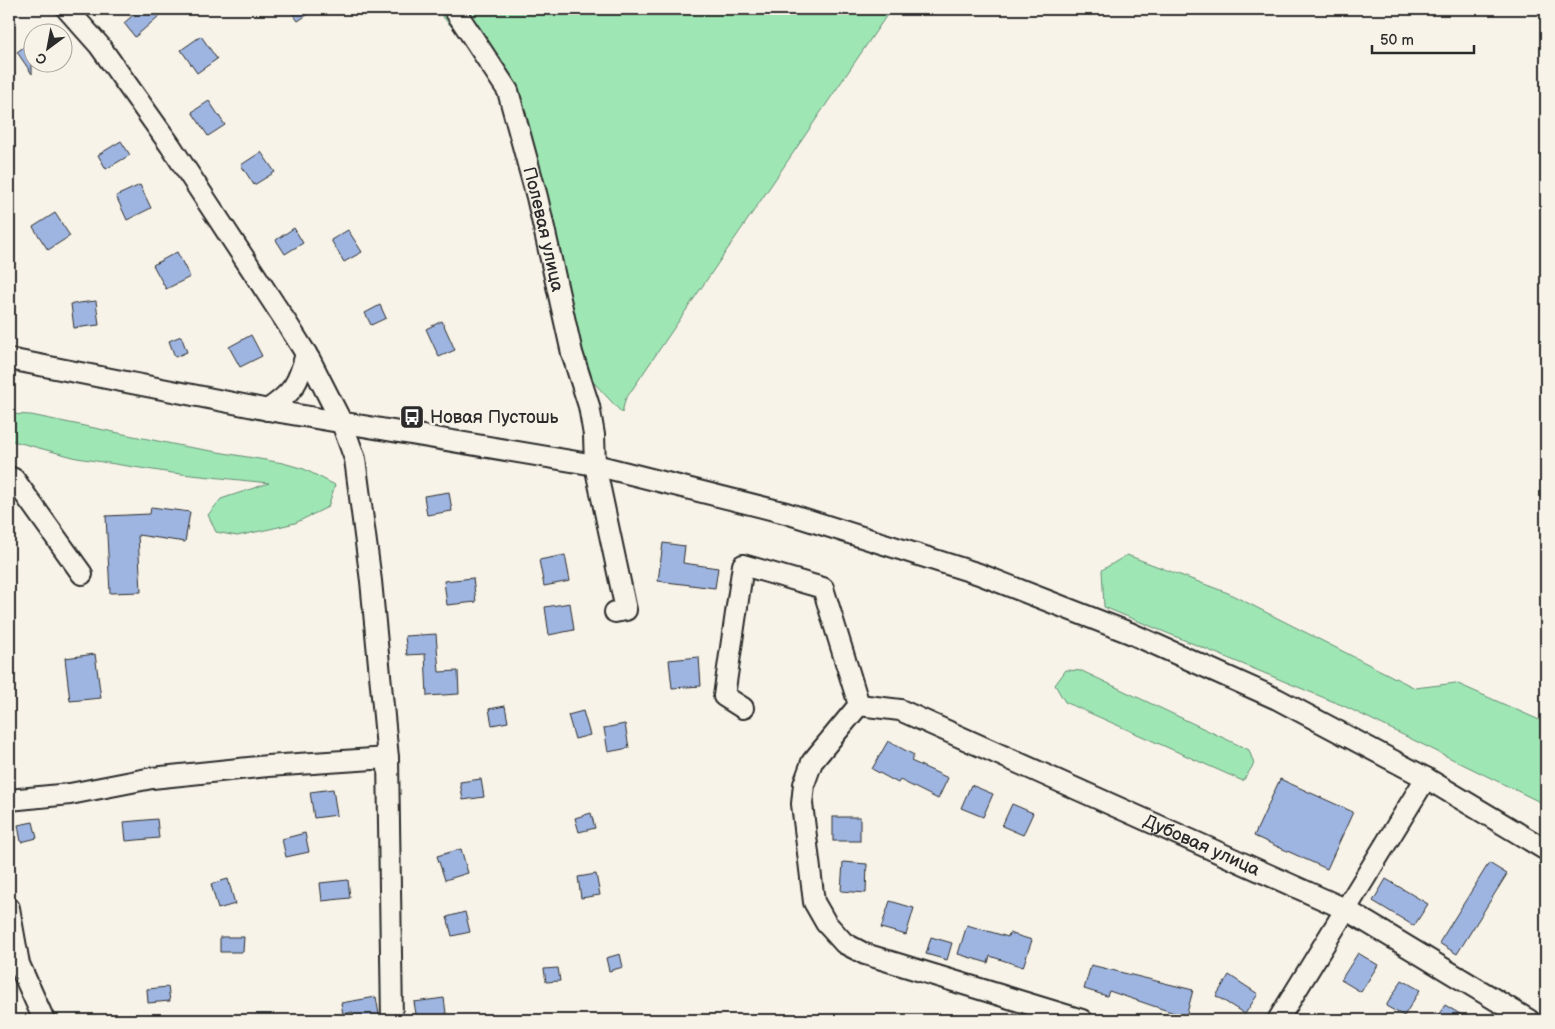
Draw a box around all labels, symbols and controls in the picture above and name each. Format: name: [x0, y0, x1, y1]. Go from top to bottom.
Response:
north arrow: [22, 22, 72, 72]
scale bar: [1372, 22, 1475, 54]
text: 50 m: [1380, 31, 1414, 50]
text: С: [33, 49, 50, 68]
street label: Полевая улица: [518, 165, 568, 294]
bus stop icon: Новая Пустошь: [399, 404, 425, 430]
place label: Новая Пустошь: [430, 407, 559, 428]
street label: Дубовая улица: [1140, 810, 1263, 881]

